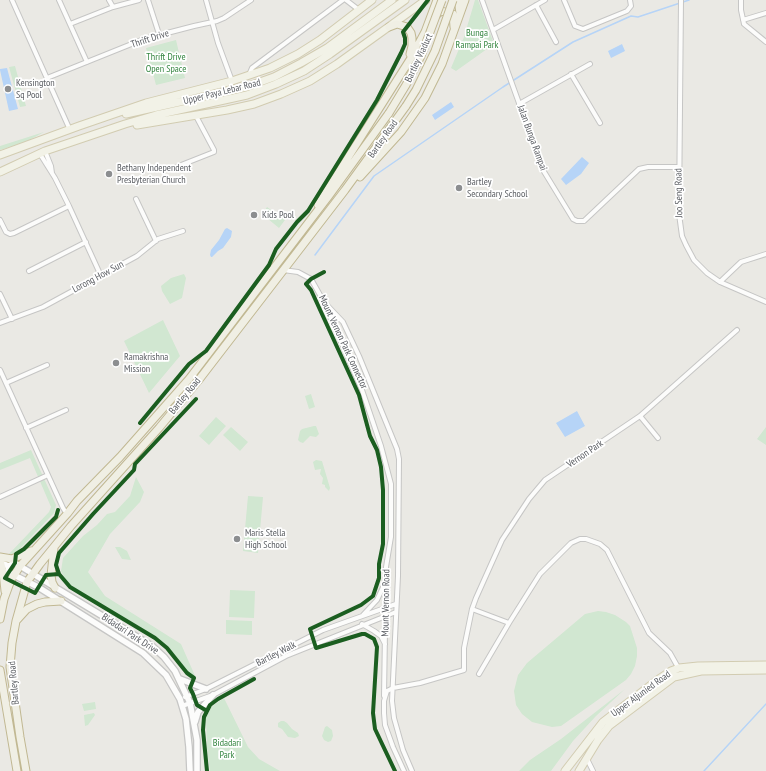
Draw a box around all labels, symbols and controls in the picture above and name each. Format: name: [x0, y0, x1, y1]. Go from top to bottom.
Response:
street label: Thrift Drive: [129, 27, 171, 51]
park label: Bunga Rampai Park: [456, 27, 498, 50]
street label: Bartley Viaduct: [402, 32, 436, 84]
park label: Thrift Drive Open Space: [146, 51, 186, 74]
place label: Kensington Sq Pool: [16, 77, 55, 100]
street label: Upper Paya Lebar Road: [182, 77, 262, 107]
marker: Kensington Sq Pool: [3, 84, 13, 94]
street label: Jalan Bunga Rampai: [515, 104, 549, 172]
street label: Bartley Road: [366, 118, 400, 160]
place label: Bethany Independent Presbyterian Church: [117, 162, 191, 186]
street label: Joo Seng Road: [673, 168, 685, 218]
marker: Bethany Independent Presbyterian Church: [104, 169, 114, 179]
place label: Bartley Secondary School: [467, 176, 528, 200]
marker: Bartley Secondary School: [454, 183, 464, 193]
place label: Kids Pool: [262, 209, 294, 221]
marker: Kids Pool: [249, 210, 259, 220]
street label: Lorong How Sun: [70, 258, 126, 296]
street label: Mount Vernon Park Connector: [316, 293, 370, 391]
place label: Ramakrishna Mission: [124, 351, 168, 374]
marker: Ramakrishna Mission: [111, 358, 121, 368]
street label: Bartley Road: [167, 375, 203, 417]
street label: Vernon Park: [565, 438, 605, 470]
place label: Maris Stella High School: [245, 527, 287, 550]
marker: Maris Stella High School: [232, 534, 242, 544]
street label: Mount Vernon Road: [379, 569, 393, 637]
street label: Bidadari Park Drive: [99, 611, 161, 657]
street label: Bartley Walk: [254, 639, 298, 669]
street label: Bartley Road: [6, 661, 22, 705]
street label: Upper Aljunied Road: [609, 668, 673, 720]
park label: Bidadari Park: [213, 737, 241, 760]

